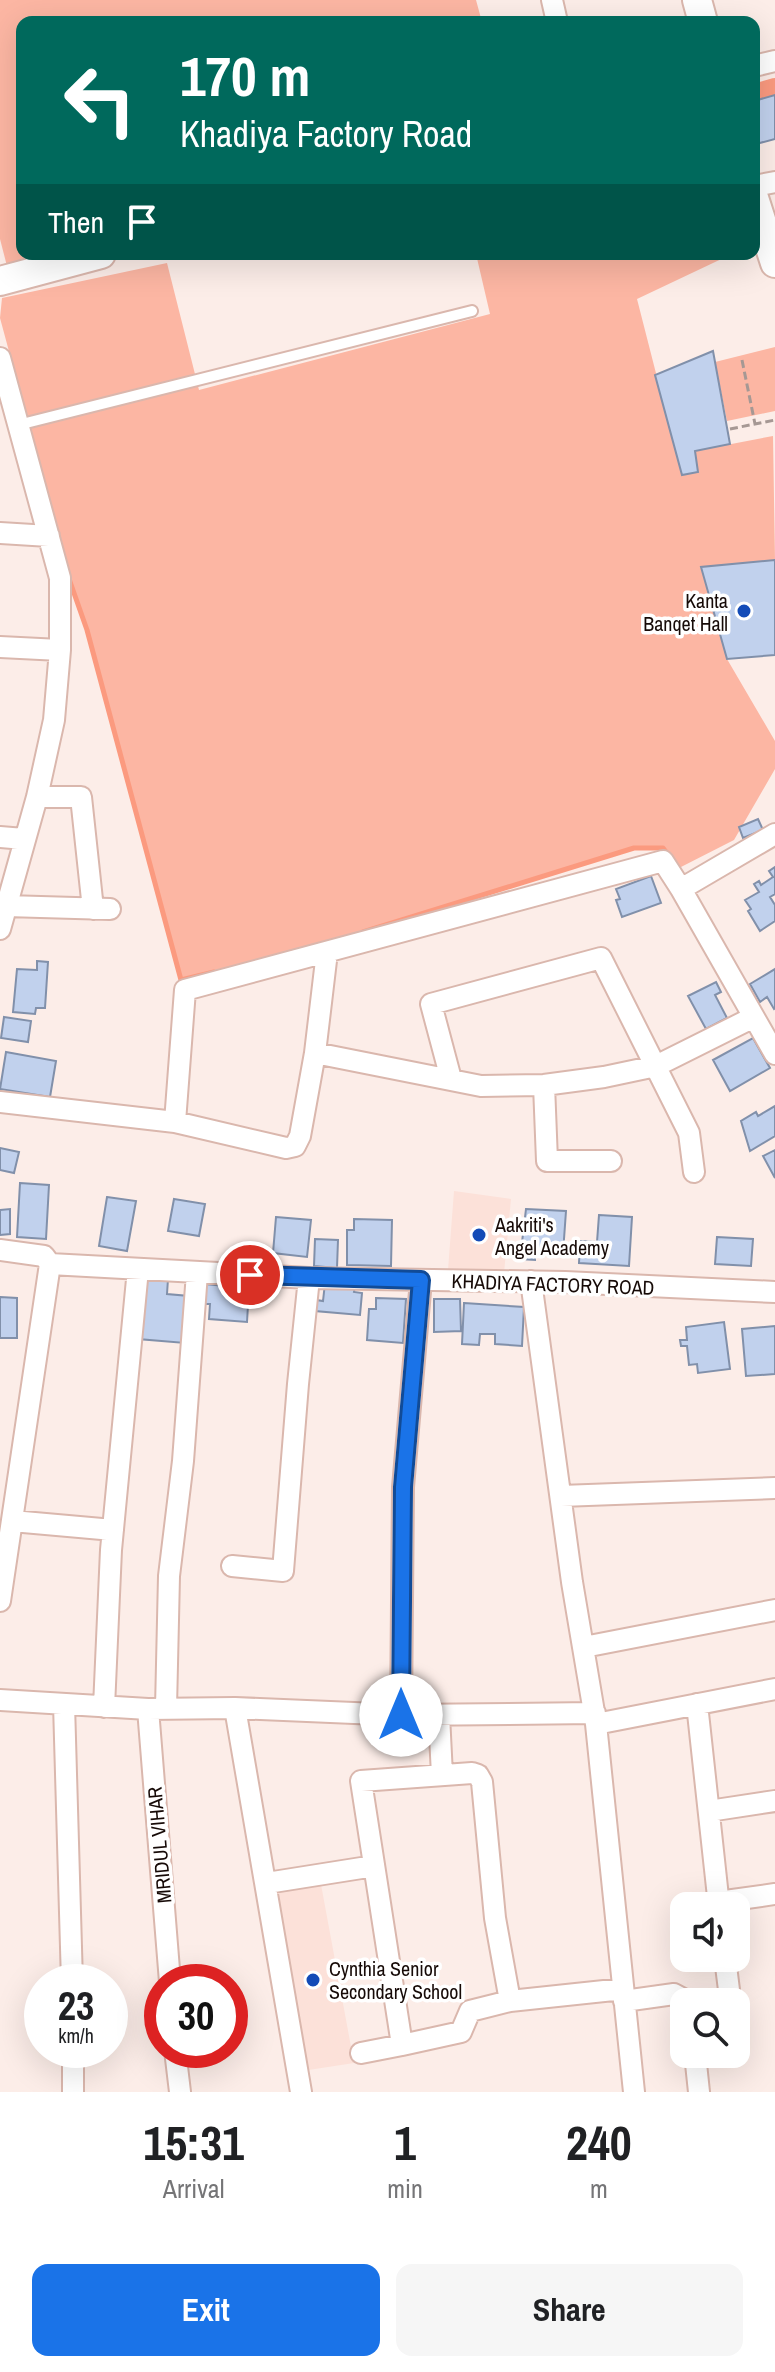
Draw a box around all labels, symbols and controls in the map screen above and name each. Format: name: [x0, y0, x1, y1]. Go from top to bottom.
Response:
text: 170 m: [180, 38, 310, 113]
icon: left: [48, 48, 152, 152]
text: Khadiya Factory Road: [180, 110, 472, 158]
icon: arrive: [120, 200, 164, 244]
text: Then: [48, 202, 104, 242]
place label: Kanta Banqet Hall: [643, 587, 728, 637]
marker: Kanta Banqet Hall: [735, 602, 753, 620]
place label: Aakriti's Angel Academy: [494, 1211, 610, 1261]
marker: Aakriti's Angel Academy: [470, 1226, 488, 1244]
pin: [216, 1241, 284, 1309]
icon: arrive: [228, 1253, 272, 1297]
street label: KHADIYA FACTORY ROAD: [451, 1267, 655, 1301]
position arrow: [359, 1673, 443, 1757]
street label: MRIDUL VIHAR: [140, 1785, 178, 1904]
map controls: [670, 1892, 750, 2068]
button: sound: [670, 1892, 750, 1972]
place label: Cynthia Senior Secondary School: [329, 1955, 462, 2005]
speed limit sign: 30: [144, 1964, 248, 2068]
marker: Cynthia Senior Secondary School: [304, 1971, 322, 1989]
text: 23: [58, 1979, 94, 2032]
button: search: [670, 1988, 750, 2068]
text: km/h: [58, 2022, 94, 2049]
text: 15:31: [143, 2110, 244, 2175]
text: 1: [394, 2110, 416, 2175]
text: 240: [566, 2110, 632, 2175]
text: Arrival: [163, 2171, 224, 2206]
text: min: [387, 2171, 423, 2206]
text: m: [590, 2171, 608, 2206]
button: Exit: [32, 2264, 380, 2356]
button: Share: [396, 2264, 743, 2356]

